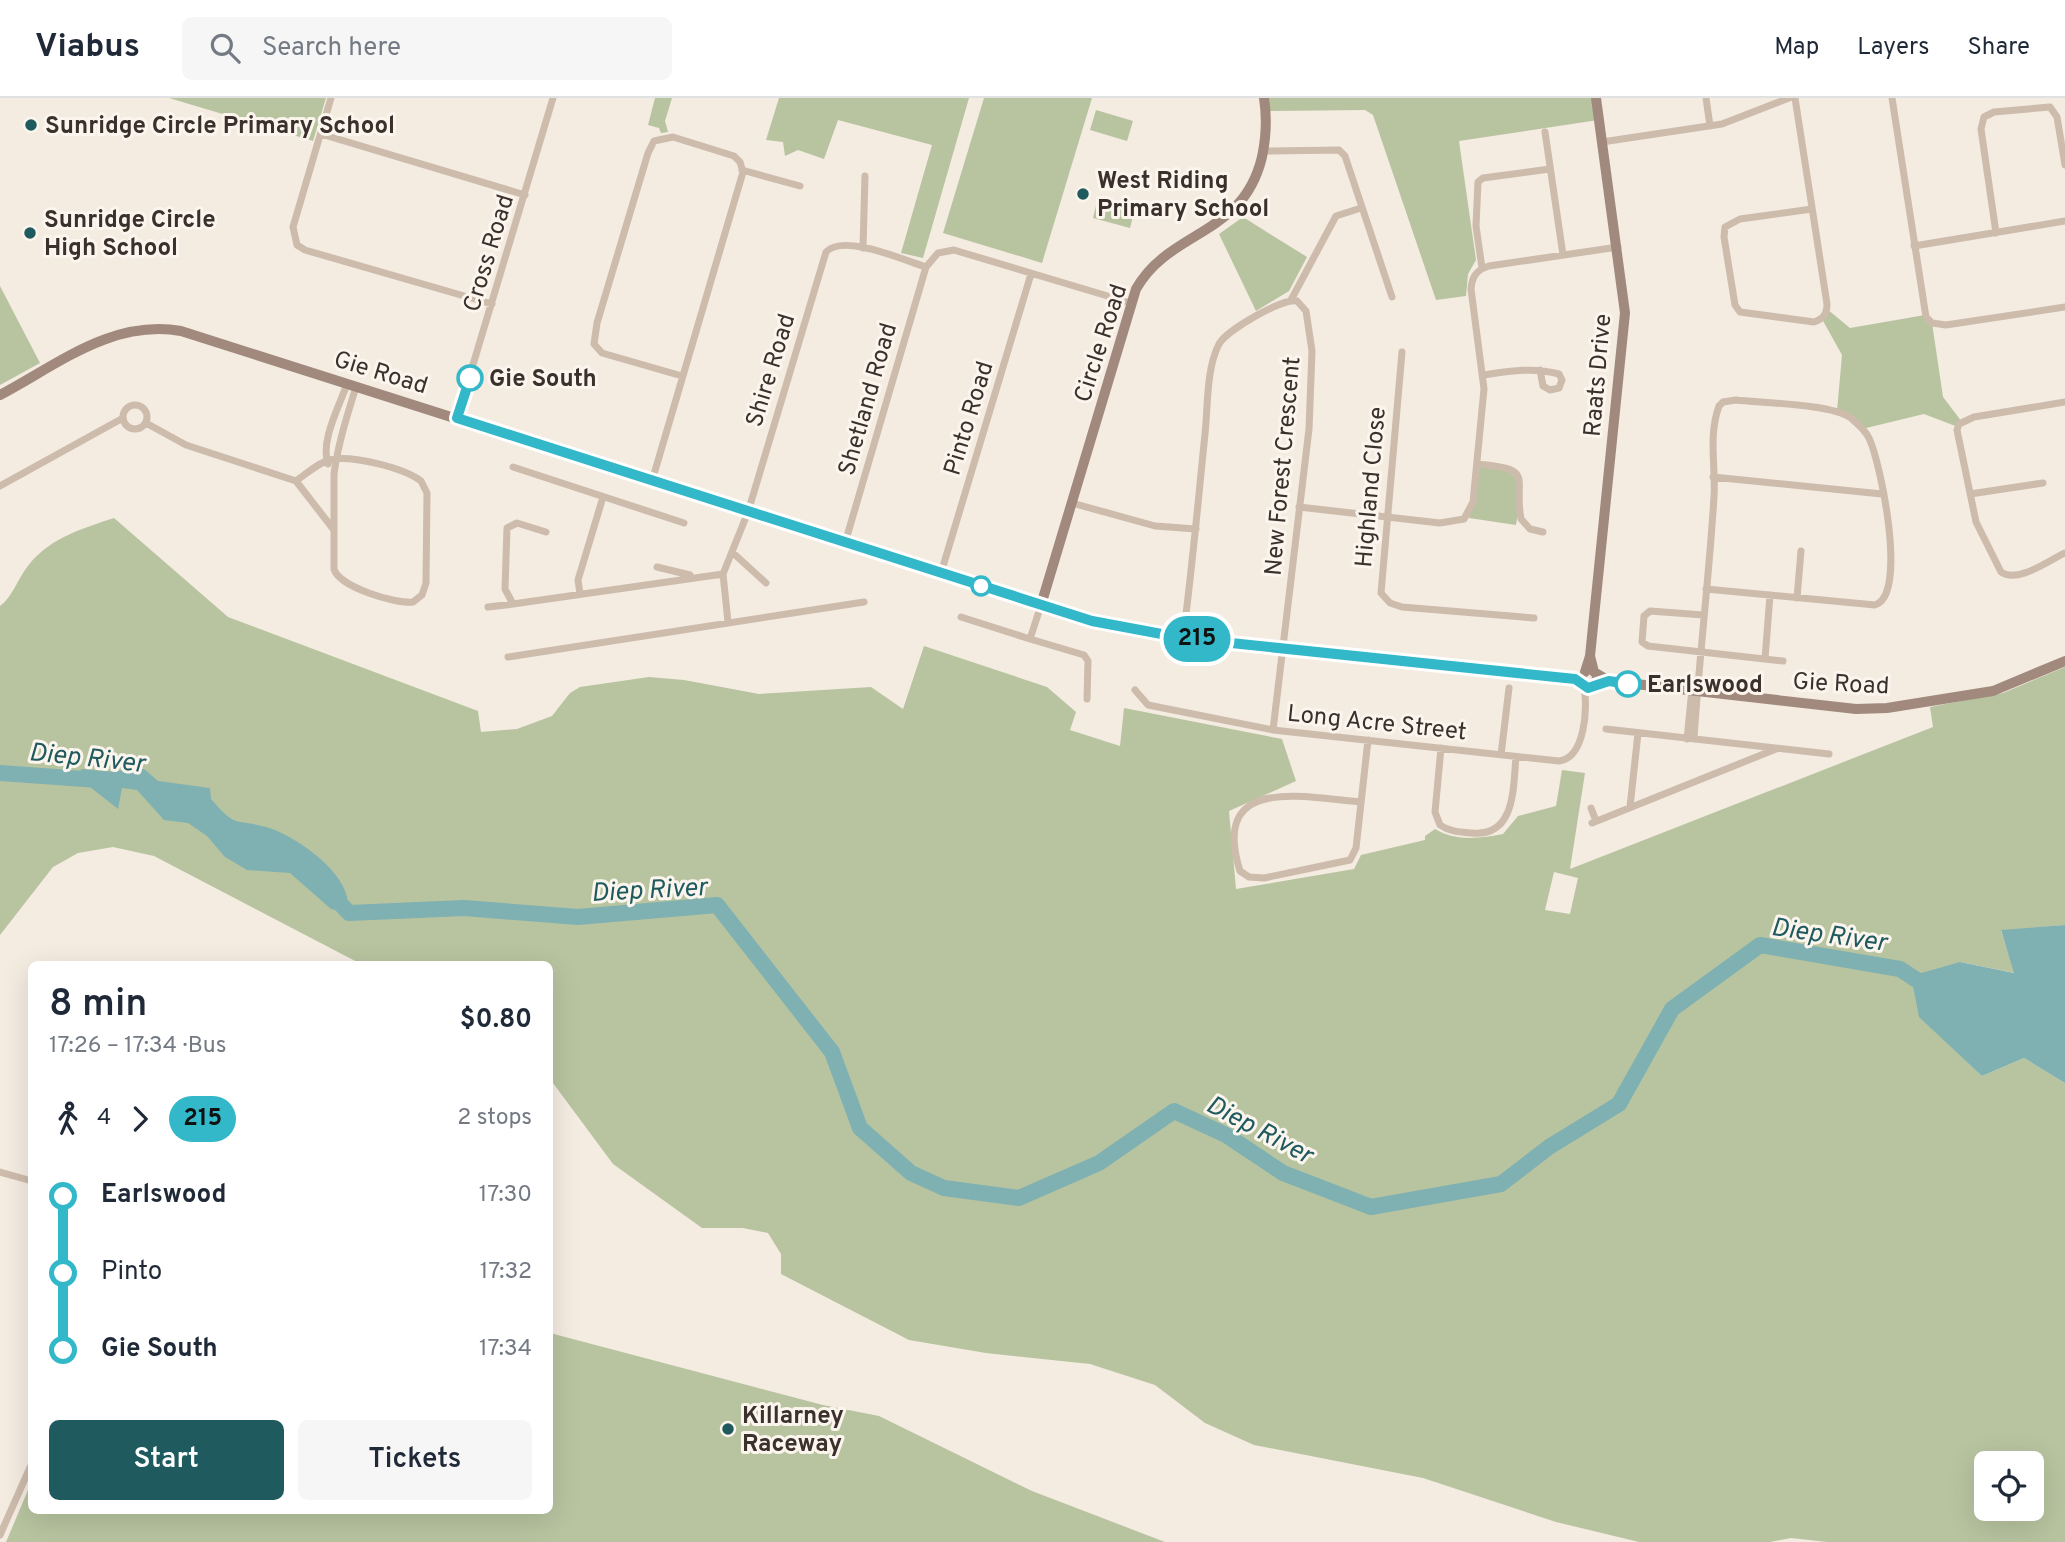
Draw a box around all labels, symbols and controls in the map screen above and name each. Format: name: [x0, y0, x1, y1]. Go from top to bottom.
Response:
search box: [182, 17, 672, 80]
text: Viabus: [35, 27, 140, 69]
icon: search: [206, 29, 244, 67]
text: Search here: [262, 32, 401, 65]
text: Map: [1774, 33, 1819, 63]
text: Layers: [1857, 33, 1929, 63]
text: Share: [1967, 33, 2030, 63]
place label: Sunridge Circle Primary School: [45, 112, 395, 142]
marker: Sunridge Circle Primary School: [23, 117, 39, 133]
place label: West Riding Primary School: [1097, 167, 1269, 225]
marker: West Riding Primary School: [1075, 186, 1091, 202]
street label: Cross Road: [458, 191, 522, 316]
place label: Sunridge Circle High School: [44, 206, 216, 264]
marker: Sunridge Circle High School: [22, 225, 38, 241]
street label: Circle Road: [1069, 281, 1135, 407]
street label: Shire Road: [740, 310, 803, 431]
street label: Raats Drive: [1579, 312, 1619, 438]
street label: Shetland Road: [833, 320, 905, 479]
street label: Gie Road: [330, 345, 431, 402]
street label: New Forest Crescent: [1259, 355, 1309, 577]
street label: Pinto Road: [938, 358, 1001, 479]
marker: Gie South: [457, 365, 483, 391]
place label: Gie South: [489, 365, 597, 395]
street label: Highland Close: [1350, 406, 1394, 569]
unlabelled marker: [971, 576, 991, 596]
line badge: 215: [1157, 616, 1237, 662]
text: 215: [1178, 624, 1216, 654]
street label: Gie Road: [1792, 667, 1890, 703]
marker: Earlswood: [1615, 671, 1641, 697]
place label: Earlswood: [1647, 671, 1763, 701]
street label: Long Acre Street: [1286, 700, 1468, 748]
water label: Diep River: [27, 737, 148, 782]
water label: Diep River: [590, 872, 710, 911]
water label: Diep River: [1769, 912, 1891, 961]
text: 8 min: [49, 981, 147, 1030]
text: $0.80: [460, 1004, 532, 1037]
text: 17:26 – 17:34 · Bus: [49, 1032, 227, 1061]
water label: Diep River: [1200, 1089, 1320, 1174]
icon: walk: [49, 1100, 87, 1138]
icon: forward: [121, 1100, 159, 1138]
text: 4: [97, 1104, 111, 1133]
text: 215: [183, 1104, 222, 1134]
text: 2 stops: [457, 1104, 532, 1133]
text: Earlswood: [101, 1179, 227, 1212]
text: 17:30: [479, 1181, 532, 1210]
text: Pinto: [101, 1256, 162, 1289]
text: 17:32: [480, 1258, 532, 1287]
text: Gie South: [101, 1333, 218, 1366]
text: 17:34: [479, 1335, 532, 1364]
place label: Killarney Raceway: [742, 1402, 844, 1460]
button: Start: [49, 1420, 284, 1500]
button: Tickets: [298, 1420, 532, 1500]
marker: Killarney Raceway: [720, 1421, 736, 1437]
map controls: [1974, 1451, 2044, 1521]
button: locate: [1974, 1451, 2044, 1521]

